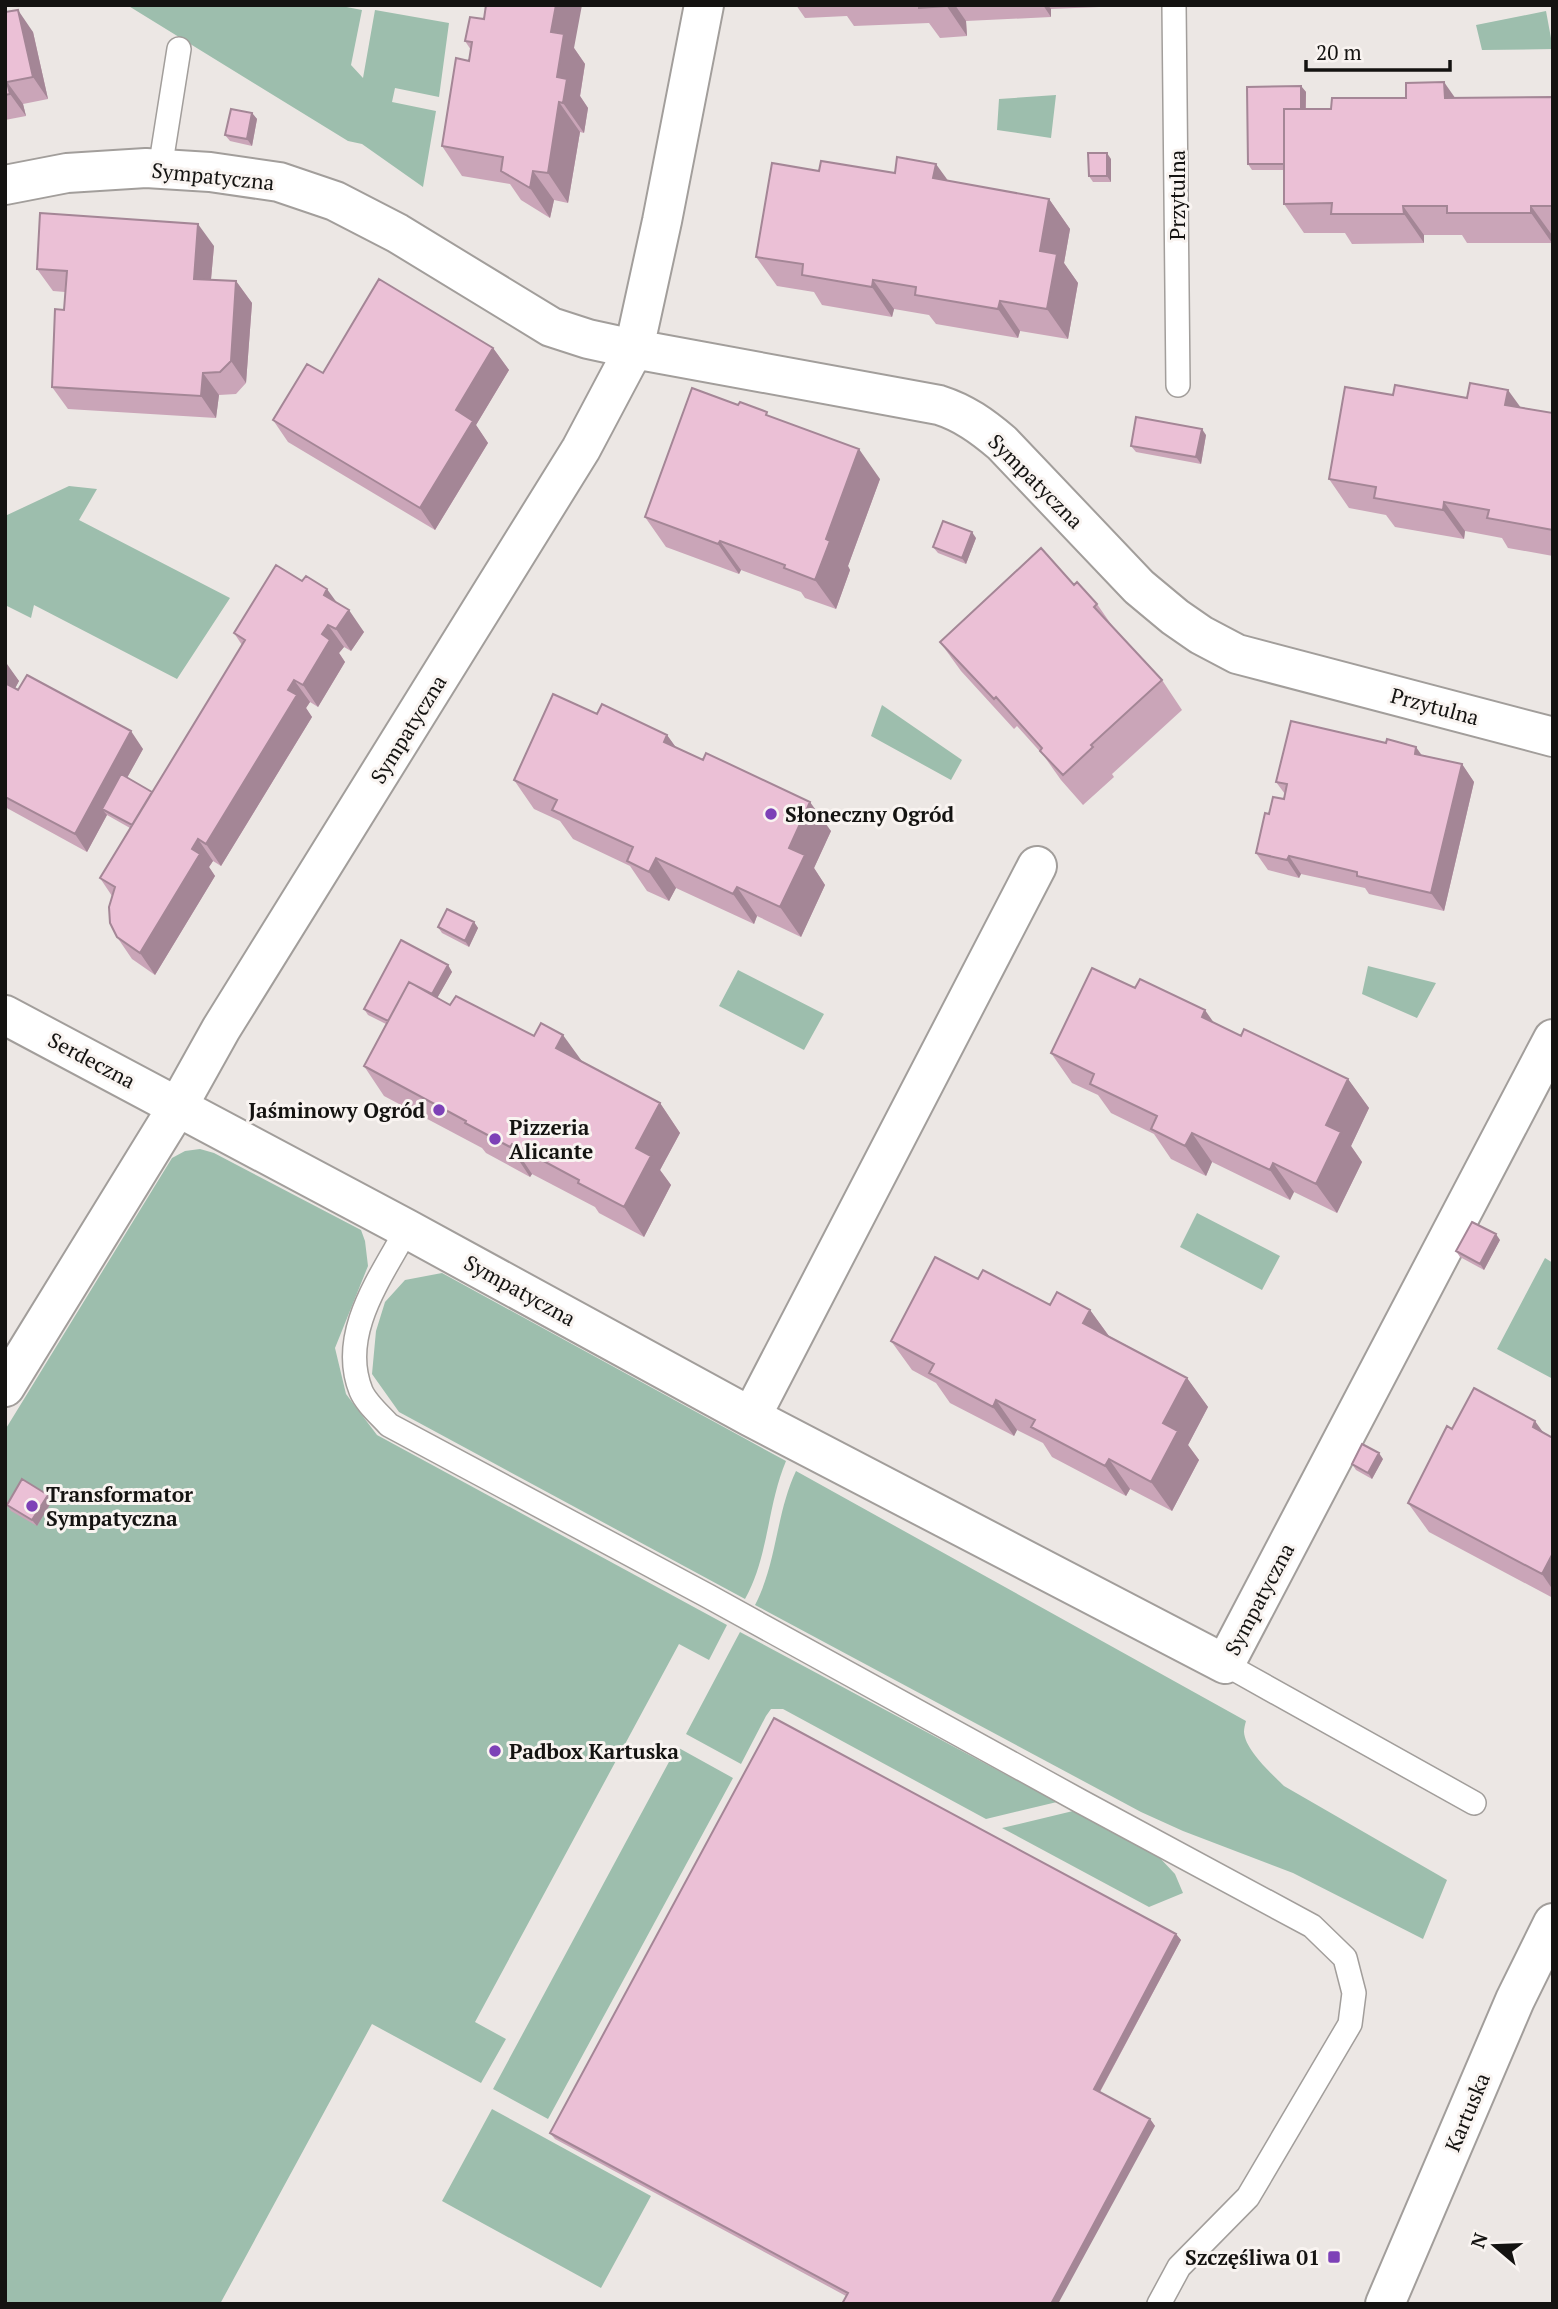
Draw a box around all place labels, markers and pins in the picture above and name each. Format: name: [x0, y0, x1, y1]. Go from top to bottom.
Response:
place label: Słoneczny Ogród: [785, 800, 955, 828]
marker: Słoneczny Ogród: [763, 806, 779, 822]
place label: Jaśminowy Ogród: [248, 1096, 425, 1124]
marker: Jaśminowy Ogród: [431, 1102, 447, 1118]
place label: Pizzeria Alicante: [509, 1113, 593, 1165]
marker: Pizzeria Alicante: [487, 1131, 503, 1147]
place label: Transformator Sympatyczna: [46, 1480, 193, 1532]
marker: Transformator Sympatyczna: [24, 1498, 40, 1514]
place label: Padbox Kartuska: [509, 1737, 679, 1765]
marker: Padbox Kartuska: [487, 1743, 503, 1759]
place label: Szczęśliwa 01: [1185, 2243, 1320, 2271]
marker: Szczęśliwa 01: [1326, 2249, 1342, 2265]

